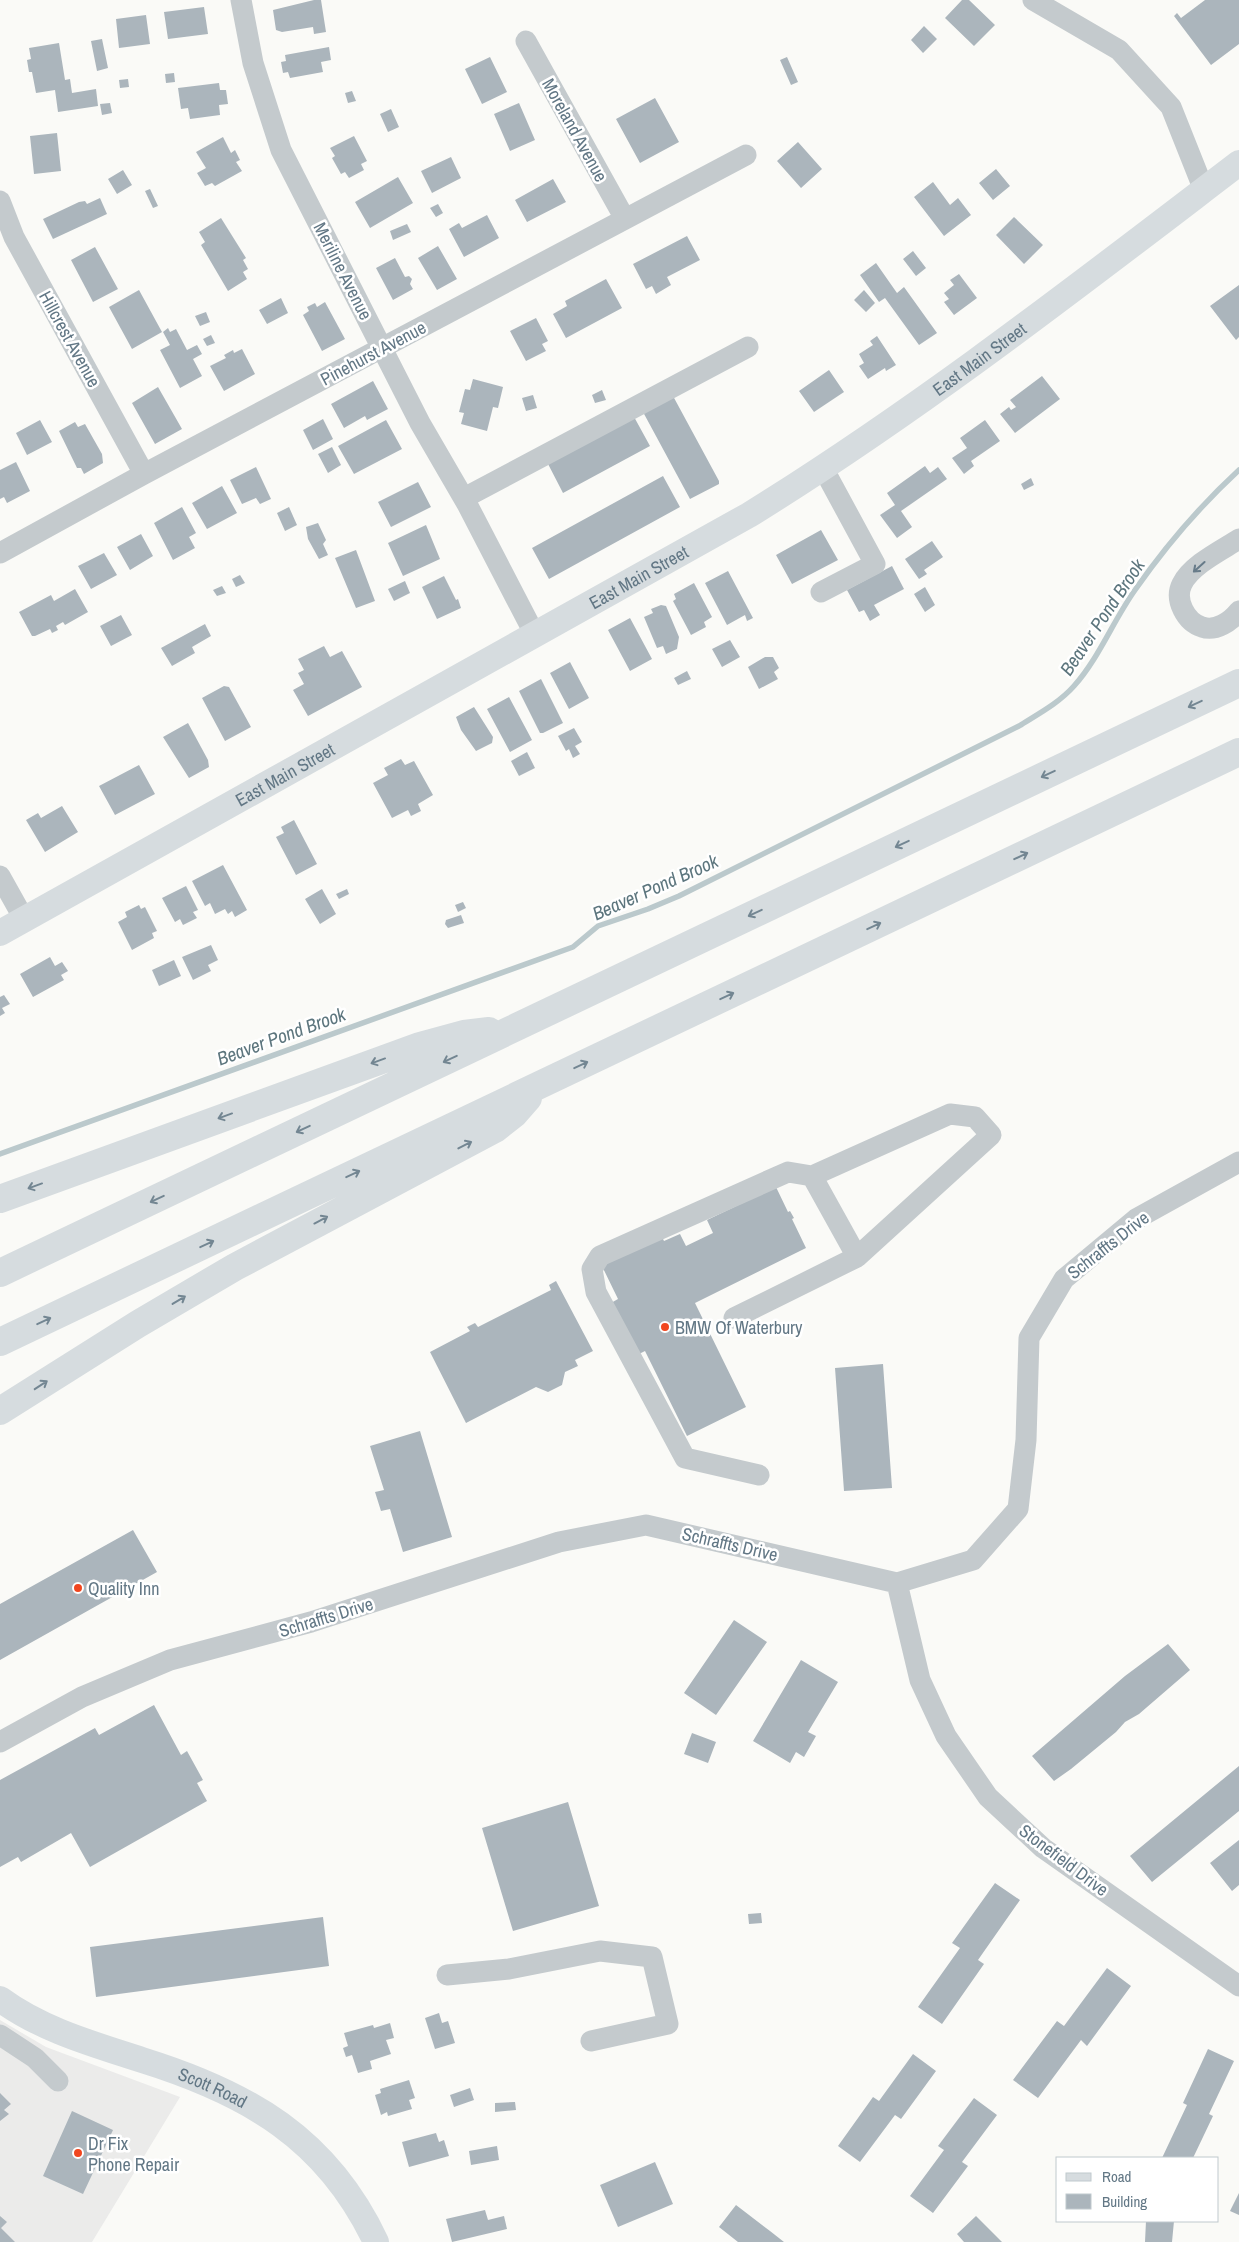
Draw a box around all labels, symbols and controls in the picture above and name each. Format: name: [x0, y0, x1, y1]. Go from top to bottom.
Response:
street label: Moreland Avenue: [536, 74, 614, 186]
street label: Meriline Avenue: [308, 218, 378, 324]
street label: Hillcrest Avenue: [33, 286, 107, 392]
street label: Pinehurst Avenue: [316, 315, 430, 391]
street label: East Main Street: [927, 316, 1031, 401]
street label: East Main Street: [584, 539, 692, 615]
water label: Beaver Pond Brook: [1053, 553, 1151, 680]
one-way arrow: [1192, 561, 1205, 572]
one-way arrow: [1188, 699, 1203, 709]
street label: East Main Street: [231, 736, 339, 812]
one-way arrow: [1041, 769, 1056, 779]
one-way arrow: [895, 839, 910, 849]
water label: Beaver Pond Brook: [588, 847, 723, 926]
one-way arrow: [1013, 850, 1028, 860]
one-way arrow: [748, 909, 763, 919]
one-way arrow: [866, 920, 881, 930]
one-way arrow: [720, 990, 735, 1000]
water label: Beaver Pond Brook: [213, 1000, 350, 1071]
one-way arrow: [443, 1055, 458, 1064]
one-way arrow: [371, 1057, 386, 1066]
one-way arrow: [573, 1060, 588, 1070]
one-way arrow: [218, 1112, 233, 1121]
one-way arrow: [296, 1124, 311, 1134]
one-way arrow: [457, 1140, 472, 1149]
one-way arrow: [345, 1169, 360, 1178]
one-way arrow: [28, 1182, 43, 1192]
one-way arrow: [150, 1194, 165, 1204]
street label: Schraffts Drive: [1062, 1205, 1154, 1285]
one-way arrow: [313, 1215, 328, 1224]
one-way arrow: [199, 1239, 214, 1249]
one-way arrow: [172, 1294, 186, 1304]
place label: BMW Of Waterbury: [675, 1315, 803, 1340]
one-way arrow: [36, 1316, 51, 1325]
marker: BMW Of Waterbury: [659, 1321, 671, 1333]
one-way arrow: [33, 1380, 47, 1390]
street label: Schraffts Drive: [680, 1521, 780, 1567]
place label: Quality Inn: [88, 1576, 159, 1601]
marker: Quality Inn: [72, 1582, 84, 1594]
street label: Schraffts Drive: [276, 1591, 376, 1643]
street label: Stonefield Drive: [1014, 1818, 1114, 1902]
street label: Scott Road: [175, 2061, 252, 2113]
place label: Dr Fix Phone Repair: [88, 2131, 179, 2177]
marker: Dr Fix Phone Repair: [72, 2147, 84, 2159]
legend: [1056, 2157, 1219, 2222]
text: Road: [1102, 2166, 1131, 2187]
text: Building: [1102, 2191, 1147, 2212]

